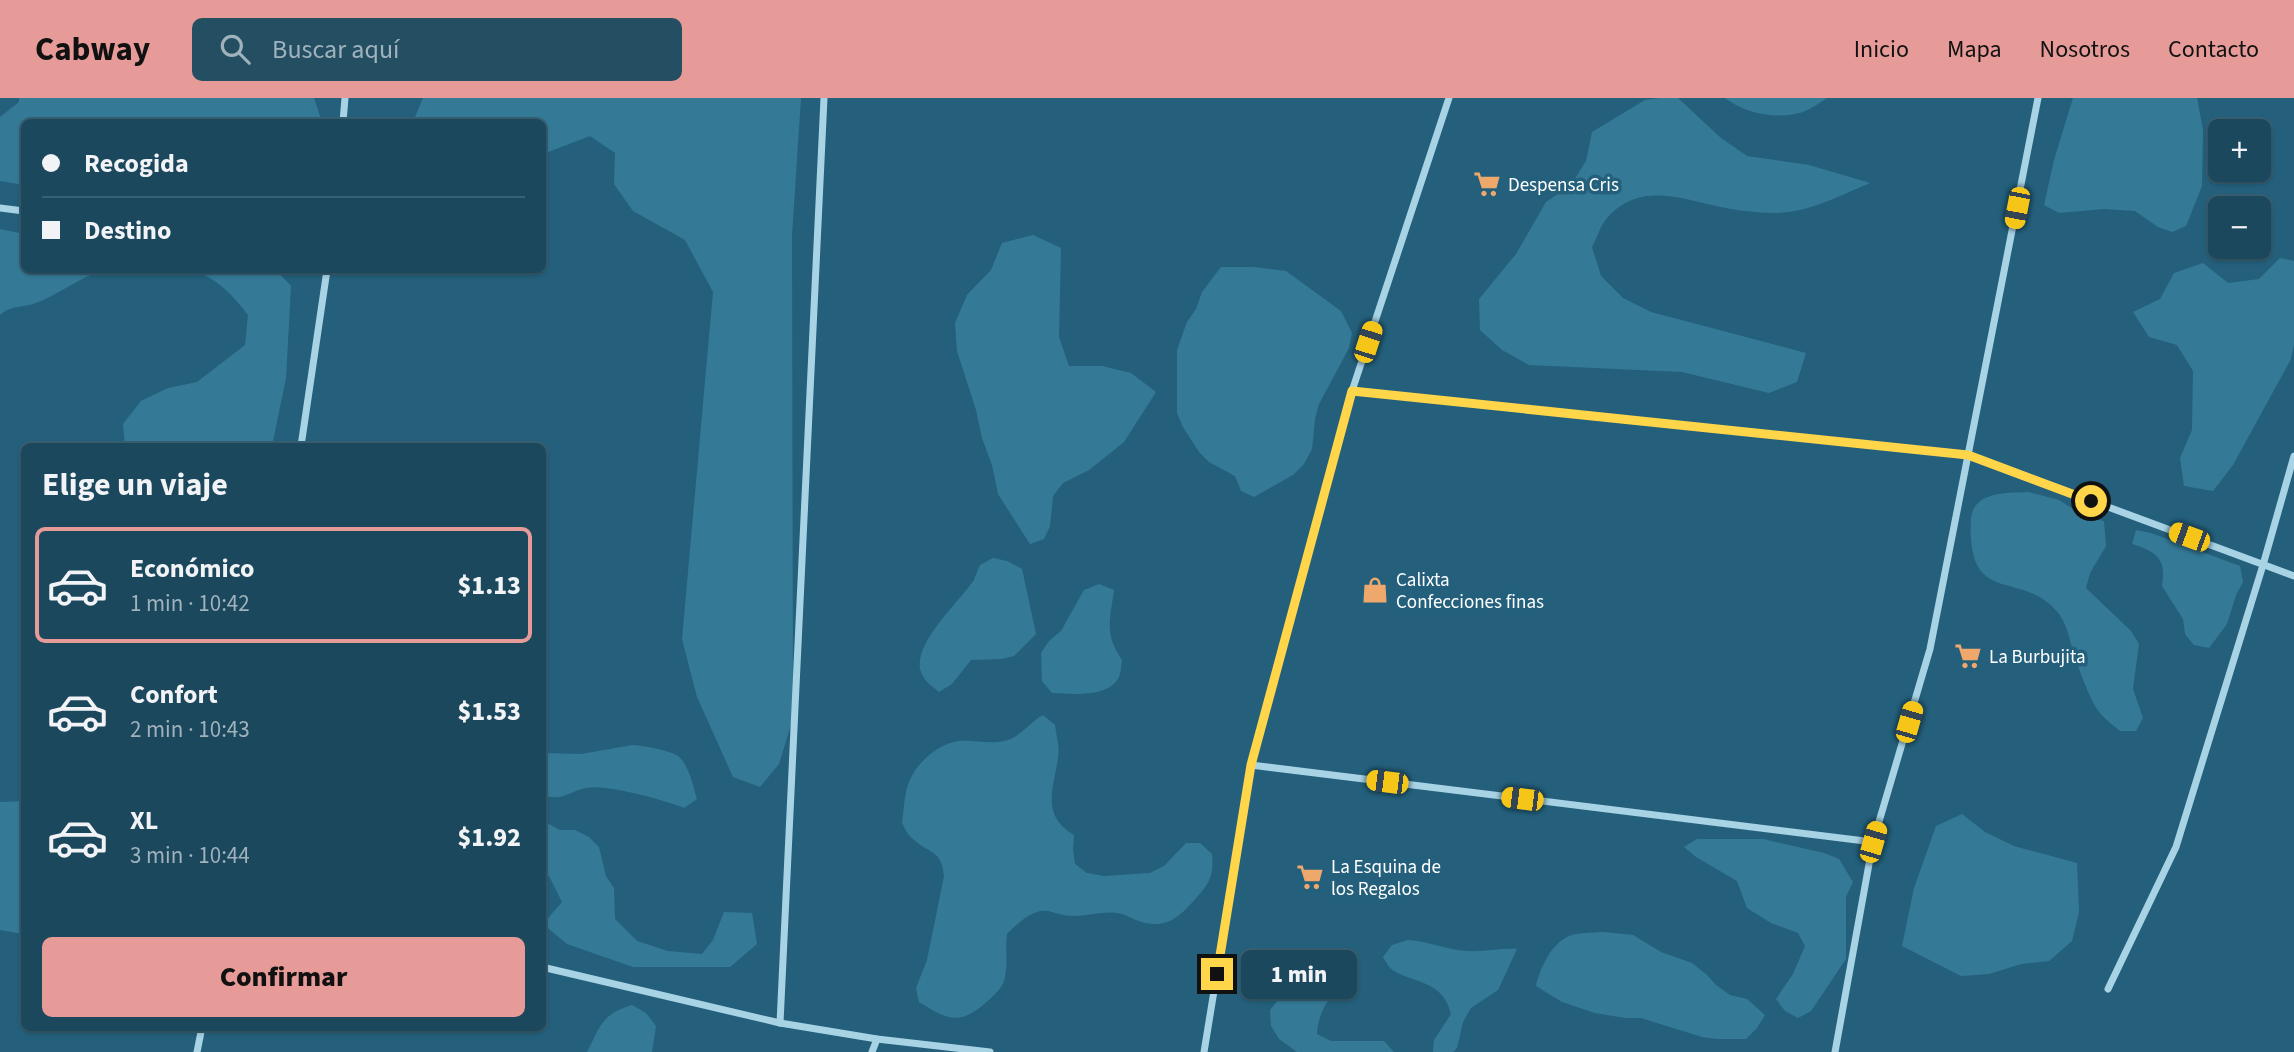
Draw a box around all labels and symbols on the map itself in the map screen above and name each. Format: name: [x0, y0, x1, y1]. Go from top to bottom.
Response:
supermarket icon: Despensa Cris: [1472, 169, 1502, 199]
place label: Despensa Cris: [1508, 172, 1619, 199]
car: [2003, 185, 2032, 231]
car: [1352, 319, 1385, 365]
route start: [2075, 485, 2107, 517]
car: [2166, 520, 2213, 554]
place label: Calixta Confecciones finas: [1396, 567, 1544, 616]
shop icon: Calixta Confecciones finas: [1360, 575, 1390, 605]
supermarket icon: La Burbujita: [1953, 641, 1983, 671]
place label: La Burbujita: [1989, 644, 2086, 671]
car: [1894, 699, 1925, 745]
car: [1365, 769, 1410, 795]
car: [1500, 786, 1545, 812]
car: [1858, 819, 1889, 865]
place label: La Esquina de los Regalos: [1331, 854, 1441, 903]
supermarket icon: La Esquina de los Regalos: [1295, 862, 1325, 892]
callout: 1 min: [1242, 950, 1357, 998]
route end: [1201, 958, 1233, 990]

